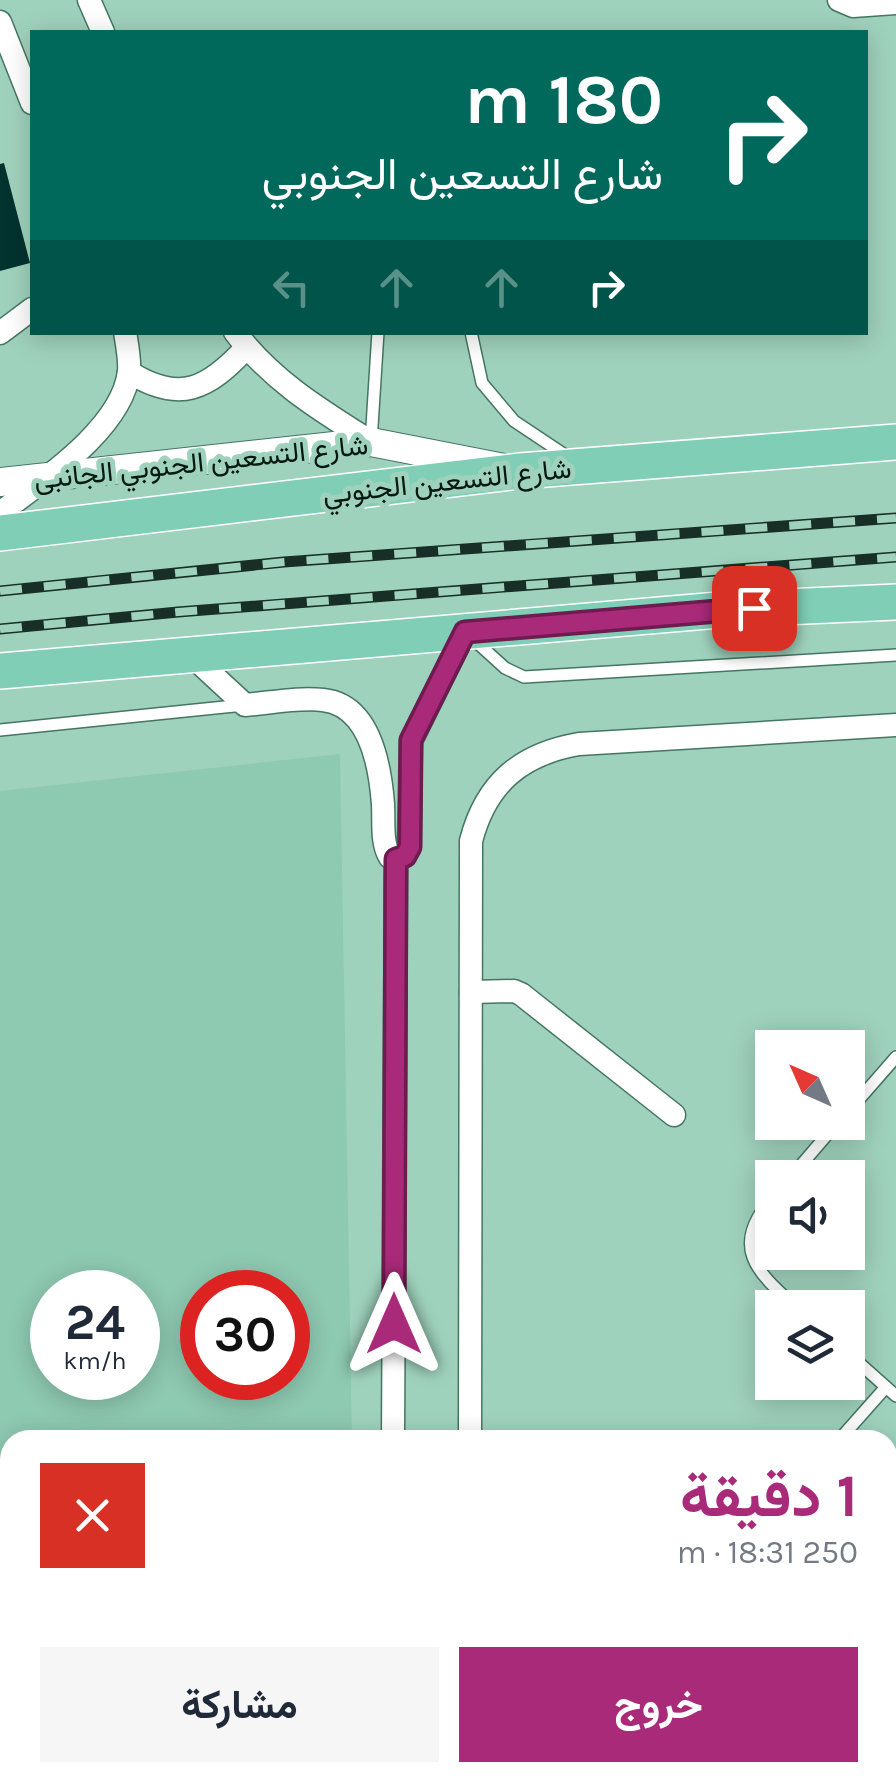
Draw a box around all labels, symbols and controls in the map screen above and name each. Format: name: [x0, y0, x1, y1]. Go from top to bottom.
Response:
text: 180 m: [464, 59, 663, 141]
icon: right: [698, 70, 828, 200]
text: شارع التسعين الجنوبي: [262, 148, 663, 200]
icon: left: [264, 260, 319, 315]
icon: ahead: [369, 260, 424, 315]
icon: ahead: [474, 260, 529, 315]
icon: right: [579, 260, 634, 315]
street label: شارع التسعين الجنوبي الجانبى: [32, 428, 370, 502]
street label: شارع التسعين الجنوبي: [321, 452, 574, 516]
pin: [712, 566, 797, 651]
icon: arrive: [727, 581, 782, 636]
north arrow: [755, 1030, 865, 1140]
map controls: [755, 1030, 865, 1400]
button: sound: [755, 1160, 865, 1270]
speed limit sign: 30: [180, 1270, 310, 1400]
position arrow: [342, 1272, 446, 1376]
button: layers: [755, 1290, 865, 1400]
text: 24: [65, 1293, 125, 1352]
text: km/h: [63, 1346, 127, 1375]
text: 1 دقيقة: [680, 1461, 858, 1531]
button: close: [40, 1463, 145, 1568]
text: 250 m · 18:31: [677, 1534, 858, 1571]
button: مشاركة: [40, 1647, 439, 1762]
button: خروج: [459, 1647, 858, 1762]

